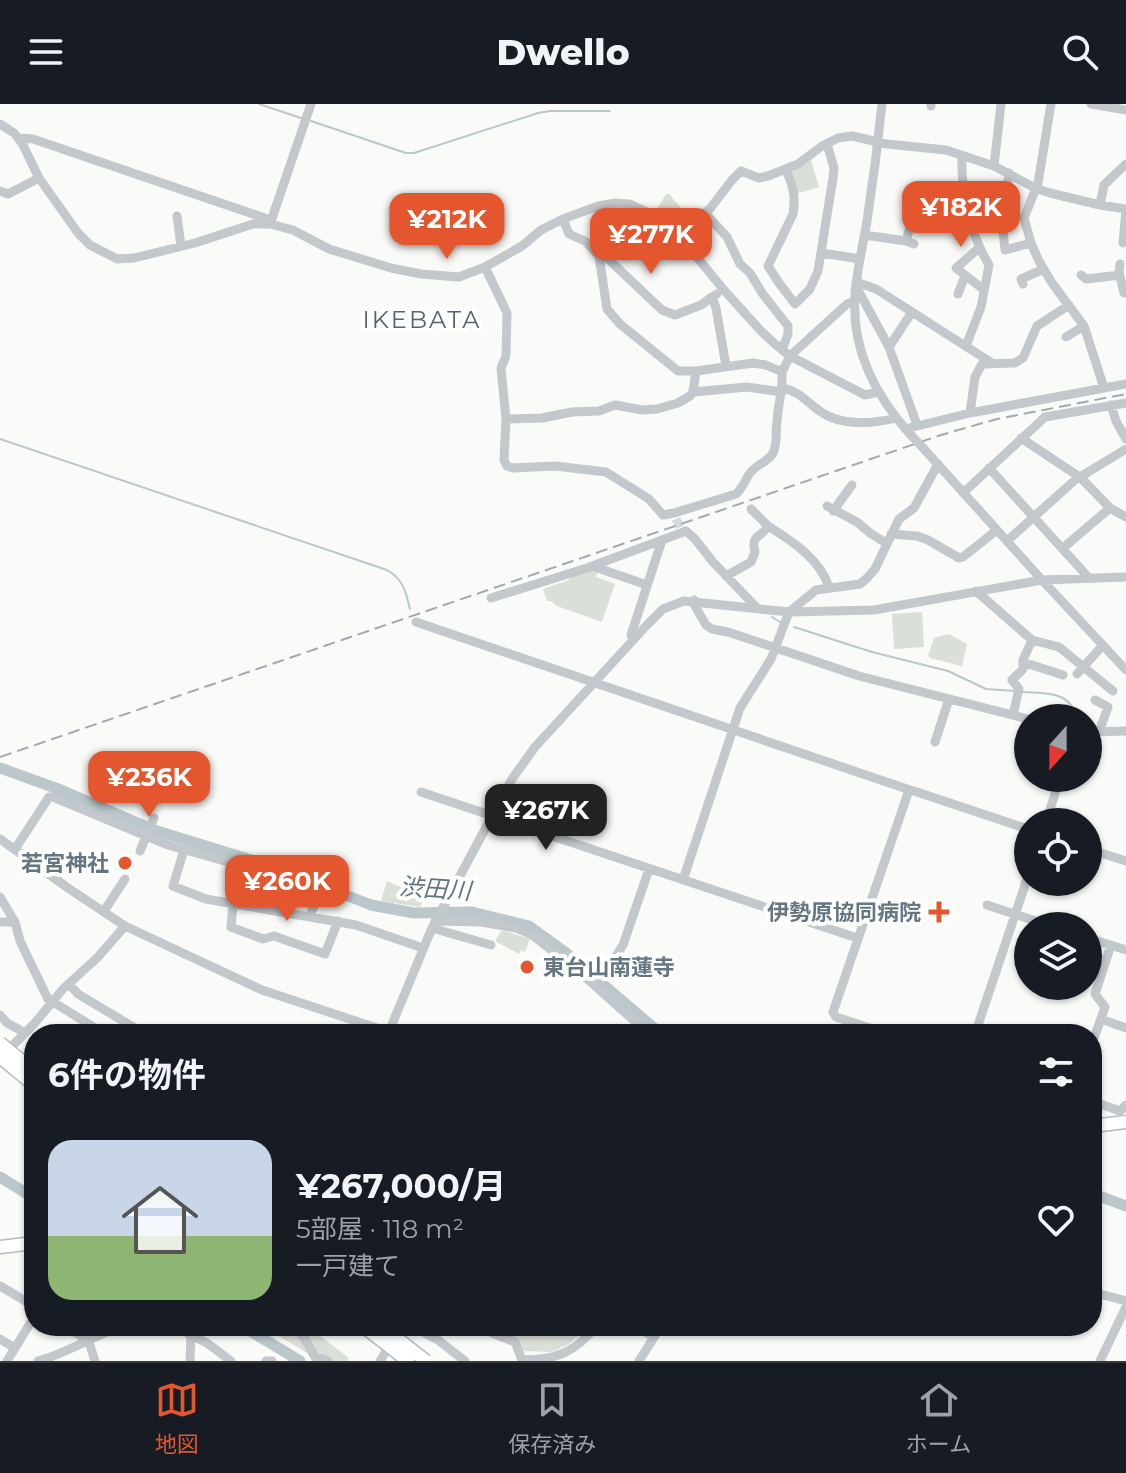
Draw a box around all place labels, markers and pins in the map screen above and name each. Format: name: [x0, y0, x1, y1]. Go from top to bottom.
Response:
pin: ¥182K: [905, 181, 1017, 249]
pin: ¥212K: [391, 193, 503, 261]
pin: ¥277K: [595, 208, 707, 276]
pin: ¥236K: [93, 751, 205, 819]
pin: ¥267K: [490, 784, 602, 852]
place label: 若宮神社: [21, 850, 109, 877]
marker: 若宮神社: [116, 854, 134, 872]
pin: ¥260K: [231, 855, 343, 923]
place label: 伊勢原協同病院: [767, 899, 921, 926]
marker: 伊勢原協同病院: [928, 901, 950, 923]
place label: 東台山南蓮寺: [543, 954, 675, 981]
marker: 東台山南蓮寺: [518, 958, 536, 976]

